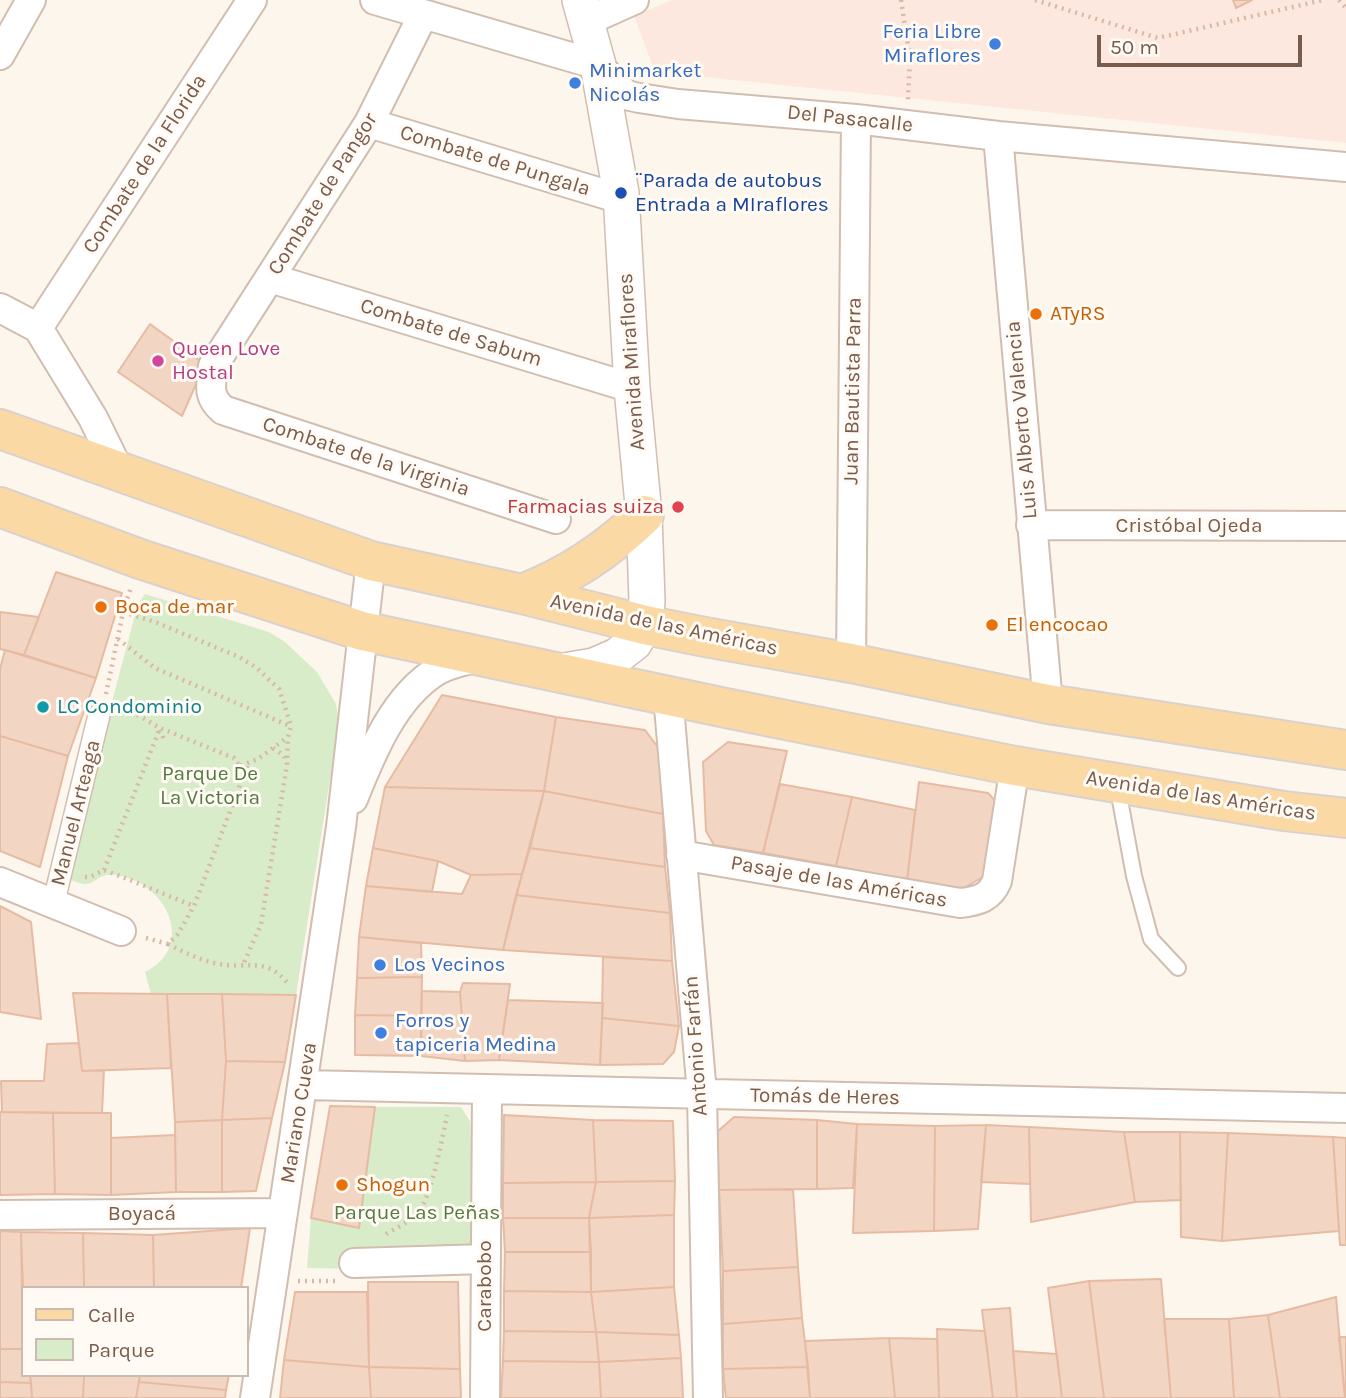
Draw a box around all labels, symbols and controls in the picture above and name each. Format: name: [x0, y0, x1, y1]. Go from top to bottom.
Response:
place label: Feria Libre Miraflores: [883, 19, 981, 69]
scale bar: [1101, 21, 1306, 65]
text: 50 m: [1110, 35, 1159, 59]
marker: Feria Libre Miraflores: [987, 36, 1003, 52]
place label: Minimarket Nicolás: [589, 58, 701, 108]
street label: Combate de la Florida: [78, 70, 212, 258]
marker: Minimarket Nicolás: [567, 75, 583, 91]
street label: Del Pasacalle: [786, 100, 914, 138]
street label: Combate de Pangor: [263, 108, 383, 280]
street label: Combate de Pungala: [397, 120, 593, 202]
place label: ¨Parada de autobus Entrada a MIraflores: [635, 168, 829, 218]
marker: ¨Parada de autobus Entrada a MIraflores: [613, 185, 629, 201]
street label: Avenida Miraflores: [613, 272, 651, 452]
street label: Combate de Sabum: [357, 293, 545, 373]
street label: Juan Bautista Parra: [839, 297, 867, 485]
place label: ATyRS: [1050, 301, 1105, 327]
marker: ATyRS: [1028, 306, 1044, 322]
street label: Luis Alberto Valencia: [1001, 320, 1043, 520]
place label: Queen Love Hostal: [172, 336, 280, 386]
marker: Queen Love Hostal: [150, 353, 166, 369]
street label: Combate de la Virginia: [259, 412, 473, 502]
place label: Farmacias suiza: [507, 494, 664, 520]
marker: Farmacias suiza: [670, 499, 686, 515]
street label: Cristóbal Ojeda: [1116, 513, 1262, 539]
street label: Avenida de las Américas: [548, 589, 780, 661]
place label: Boca de mar: [115, 594, 234, 620]
marker: Boca de mar: [93, 599, 109, 615]
place label: El encocao: [1006, 612, 1108, 638]
marker: El encocao: [984, 617, 1000, 633]
place label: LC Condominio: [57, 694, 202, 720]
marker: LC Condominio: [35, 699, 51, 715]
street label: Manuel Arteaga: [46, 737, 106, 889]
park label: Parque De La Victoria: [160, 761, 260, 811]
street label: Avenida de las Américas: [1084, 765, 1318, 827]
street label: Pasaje de las Américas: [729, 851, 949, 913]
place label: Los Vecinos: [394, 952, 506, 978]
marker: Los Vecinos: [372, 957, 388, 973]
street label: Antonio Farfán: [679, 975, 713, 1117]
place label: Forros y tapiceria Medina: [395, 1008, 557, 1058]
marker: Forros y tapiceria Medina: [373, 1025, 389, 1041]
street label: Mariano Cueva: [275, 1041, 323, 1185]
street label: Tomás de Heres: [750, 1083, 900, 1111]
place label: Shogun: [356, 1172, 430, 1198]
marker: Shogun: [334, 1177, 350, 1193]
park label: Parque Las Peñas: [334, 1200, 500, 1226]
street label: Boyacá: [108, 1201, 176, 1227]
street label: Carabobo: [472, 1240, 498, 1332]
legend: [21, 1286, 248, 1377]
text: Calle: [88, 1303, 135, 1327]
text: Parque: [88, 1338, 155, 1362]

